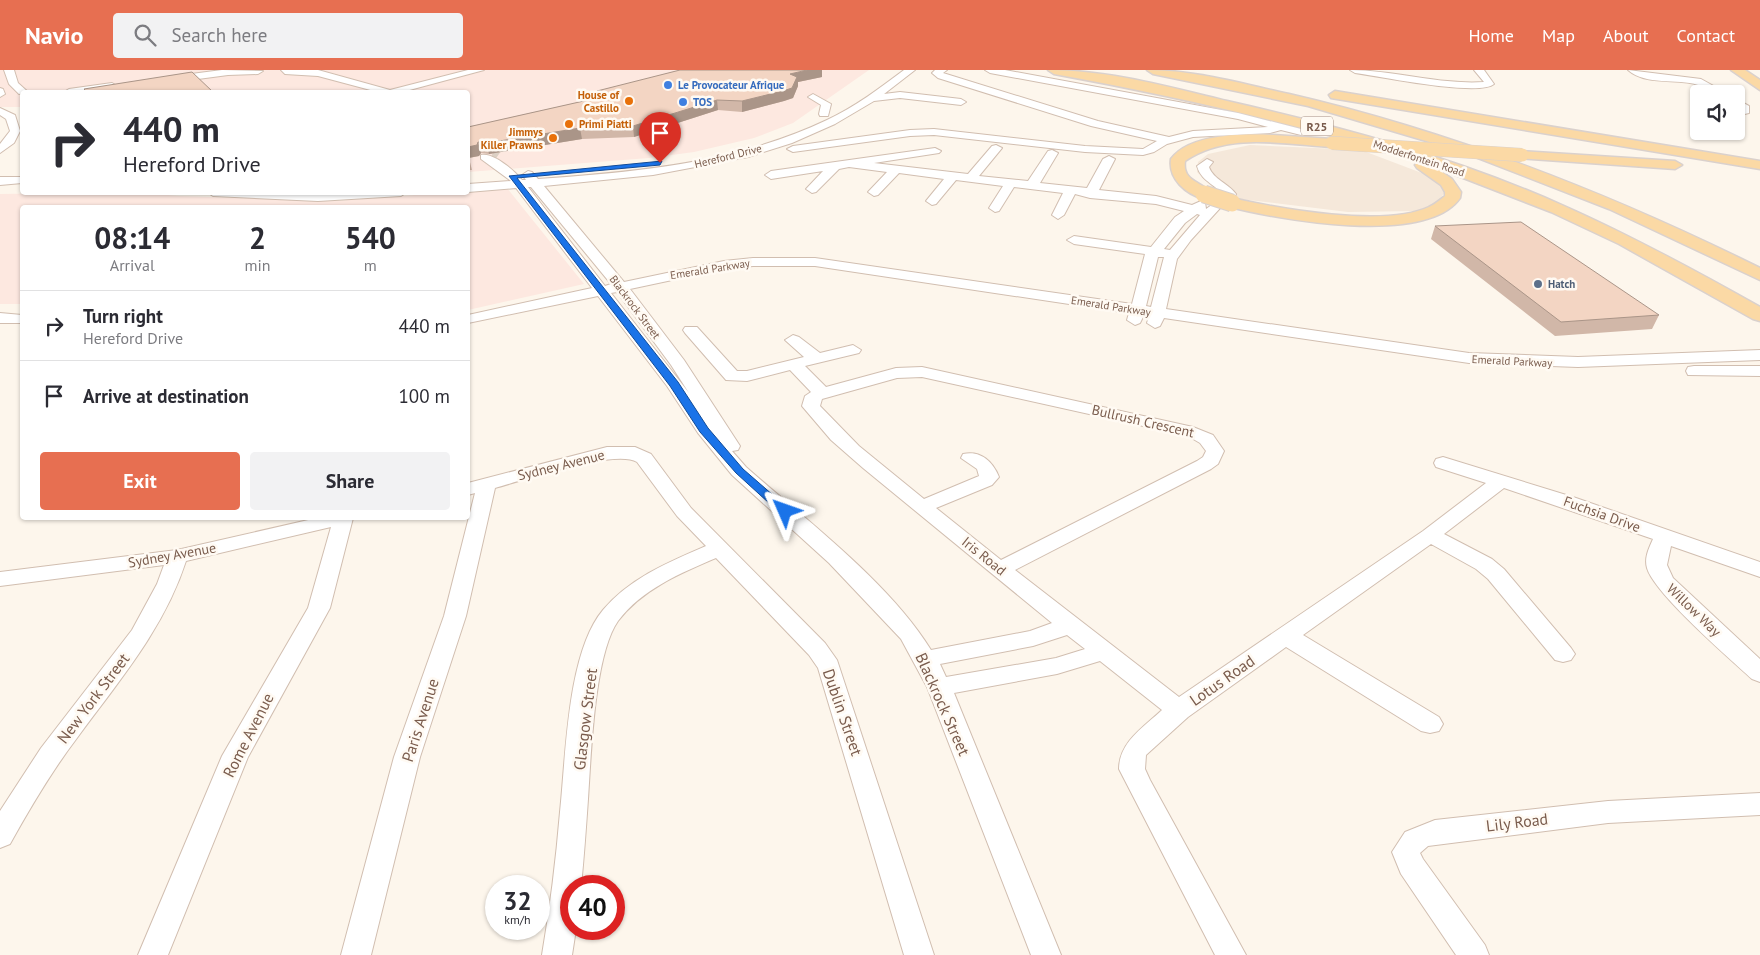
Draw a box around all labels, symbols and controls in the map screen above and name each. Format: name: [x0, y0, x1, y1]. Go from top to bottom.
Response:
search box: [113, 13, 463, 58]
text: Navio: [25, 20, 83, 51]
icon: search: [131, 21, 159, 49]
text: Search here: [171, 23, 267, 47]
text: Home: [1468, 24, 1514, 47]
text: Map: [1542, 24, 1575, 47]
text: About: [1603, 24, 1649, 47]
text: Contact: [1677, 24, 1735, 47]
place label: Le Provocateur Afrique: [678, 78, 785, 92]
marker: Le Provocateur Afrique: [662, 79, 674, 91]
map controls: [1690, 85, 1745, 140]
button: sound: [1690, 85, 1745, 140]
place label: House of Castillo: [578, 88, 620, 115]
marker: House of Castillo: [623, 95, 635, 107]
place label: TOS: [693, 95, 712, 109]
marker: TOS: [677, 96, 689, 108]
text: 440 m: [123, 106, 220, 152]
icon: right: [40, 110, 105, 175]
pin: [639, 112, 681, 163]
road number: R25: [1301, 116, 1333, 136]
place label: Primi Piatti: [579, 117, 632, 131]
marker: Primi Piatti: [563, 118, 575, 130]
icon: arrive: [646, 119, 674, 147]
place label: Jimmys Killer Prawns: [481, 125, 543, 152]
marker: Jimmys Killer Prawns: [547, 132, 559, 144]
street label: Modderfontein Road: [1371, 137, 1467, 179]
street label: Hereford Drive: [693, 141, 763, 171]
text: Hereford Drive: [123, 150, 261, 178]
text: 08:14: [94, 218, 170, 257]
text: 2: [249, 218, 266, 257]
text: 540: [345, 218, 396, 257]
text: Arrival: [110, 255, 155, 275]
text: min: [245, 255, 271, 275]
text: m: [364, 255, 377, 275]
street label: Emerald Parkway: [669, 256, 752, 282]
street label: Blackrock Street: [607, 272, 664, 342]
place label: Hatch: [1548, 277, 1575, 291]
marker: Hatch: [1532, 278, 1544, 290]
street label: Emerald Parkway: [1070, 293, 1153, 319]
text: Turn right: [83, 304, 163, 328]
icon: right: [40, 312, 68, 340]
text: 440 m: [398, 314, 450, 338]
text: Hereford Drive: [83, 328, 183, 348]
street label: Emerald Parkway: [1471, 352, 1553, 370]
icon: arrive: [40, 382, 68, 410]
text: Arrive at destination: [83, 384, 249, 408]
text: 100 m: [398, 384, 450, 408]
street label: Bullrush Crescent: [1090, 400, 1196, 442]
street label: Sydney Avenue: [516, 446, 606, 484]
button: Exit: [40, 452, 240, 510]
button: Share: [250, 452, 450, 510]
position arrow: [758, 484, 810, 536]
street label: Fuchsia Drive: [1561, 492, 1643, 536]
street label: Iris Road: [958, 533, 1010, 579]
street label: Sydney Avenue: [127, 538, 217, 572]
street label: Willow Way: [1663, 580, 1725, 641]
street label: New York Street: [53, 648, 134, 747]
street label: Blackrock Street: [911, 650, 975, 759]
street label: Lotus Road: [1186, 650, 1258, 710]
street label: Glasgow Street: [569, 666, 601, 771]
street label: Dublin Street: [819, 666, 867, 759]
street label: Paris Avenue: [397, 676, 443, 764]
street label: Rome Avenue: [218, 689, 278, 781]
street label: Lily Road: [1485, 808, 1549, 836]
speed limit sign: 40: [560, 875, 625, 940]
text: 32: [503, 885, 532, 917]
text: km/h: [504, 912, 531, 927]

